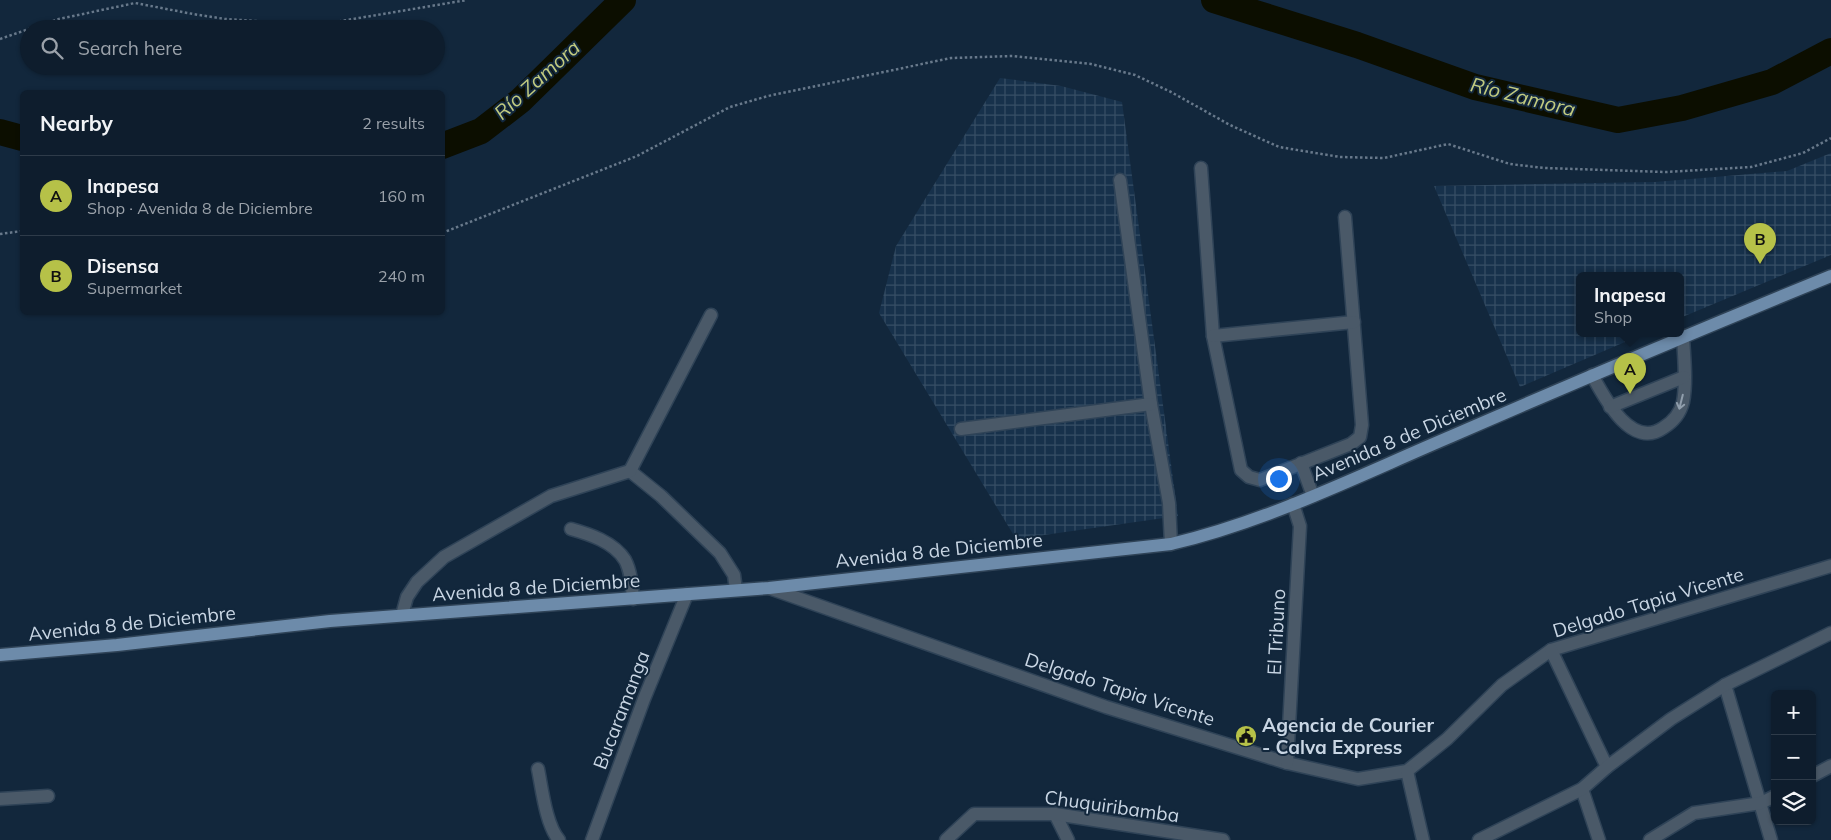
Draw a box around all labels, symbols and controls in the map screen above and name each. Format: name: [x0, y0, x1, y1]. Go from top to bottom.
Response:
search box: [20, 20, 445, 75]
icon: search: [38, 34, 66, 62]
water label: Río Zamora: [489, 35, 585, 125]
text: Search here: [78, 36, 182, 60]
water label: Río Zamora: [1468, 71, 1578, 122]
text: Nearby: [40, 110, 113, 136]
text: 2 results: [362, 113, 425, 133]
text: Inapesa: [87, 174, 159, 198]
text: A: [50, 186, 62, 206]
text: 160 m: [378, 186, 425, 206]
text: Shop · Avenida 8 de Diciembre: [87, 198, 313, 218]
pin: B: [1744, 223, 1776, 264]
text: Disensa: [87, 254, 159, 278]
text: B: [50, 266, 62, 286]
text: 240 m: [378, 266, 425, 286]
popup: [1576, 272, 1684, 337]
text: Supermarket: [87, 278, 182, 298]
text: Inapesa: [1594, 283, 1666, 307]
text: Shop: [1594, 307, 1632, 327]
pin: A: [1614, 353, 1646, 394]
street label: Avenida 8 de Diciembre: [1308, 382, 1510, 486]
one-way arrow: [1676, 394, 1685, 410]
your location: [1266, 466, 1292, 492]
street label: Avenida 8 de Diciembre: [834, 527, 1044, 573]
street label: Delgado Tapia Vicente: [1550, 562, 1746, 642]
street label: Avenida 8 de Diciembre: [431, 568, 641, 606]
street label: El Tribuno: [1262, 588, 1290, 676]
street label: Avenida 8 de Diciembre: [27, 600, 237, 646]
street label: Bucaramanga: [587, 647, 655, 773]
street label: Delgado Tapia Vicente: [1022, 647, 1218, 731]
map controls: [1771, 690, 1816, 825]
button: +: [1771, 690, 1816, 735]
place label: Agencia de Courier - Calva Express: [1262, 713, 1435, 759]
public building icon: Agencia de Courier - Calva Express: [1234, 724, 1258, 748]
button: −: [1771, 735, 1816, 780]
button: layers: [1771, 780, 1816, 825]
street label: Chuquiribamba: [1043, 785, 1181, 827]

